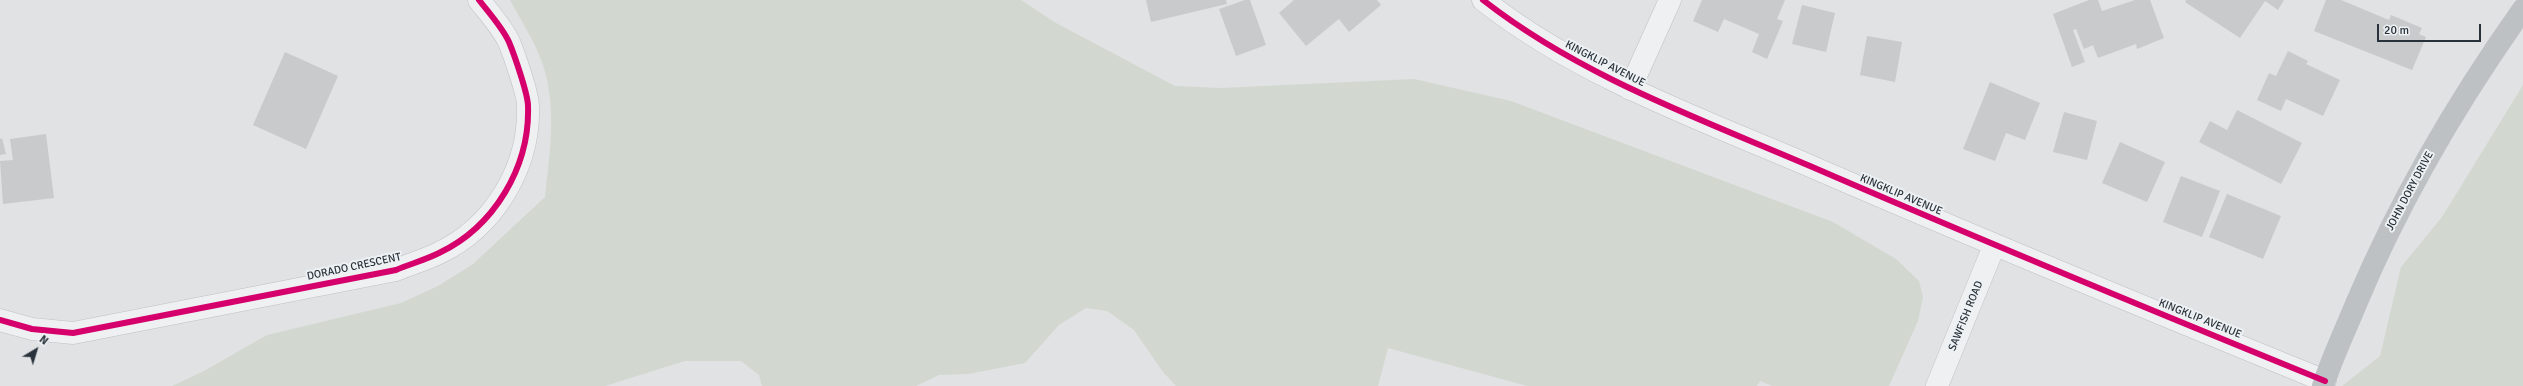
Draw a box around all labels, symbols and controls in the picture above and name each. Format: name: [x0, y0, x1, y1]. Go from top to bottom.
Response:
scale bar: [2379, 16, 2483, 42]
text: 20 m: [2384, 23, 2409, 38]
street label: KINGKLIP AVENUE: [1563, 38, 1647, 90]
street label: JOHN DORY DRIVE: [2384, 149, 2436, 233]
street label: KINGKLIP AVENUE: [1858, 172, 1944, 218]
street label: DORADO CRESCENT: [306, 251, 402, 283]
street label: SAWFISH ROAD: [1946, 279, 1986, 353]
street label: KINGKLIP AVENUE: [2157, 296, 2243, 342]
north arrow: [16, 330, 56, 370]
text: N: [37, 333, 51, 348]

